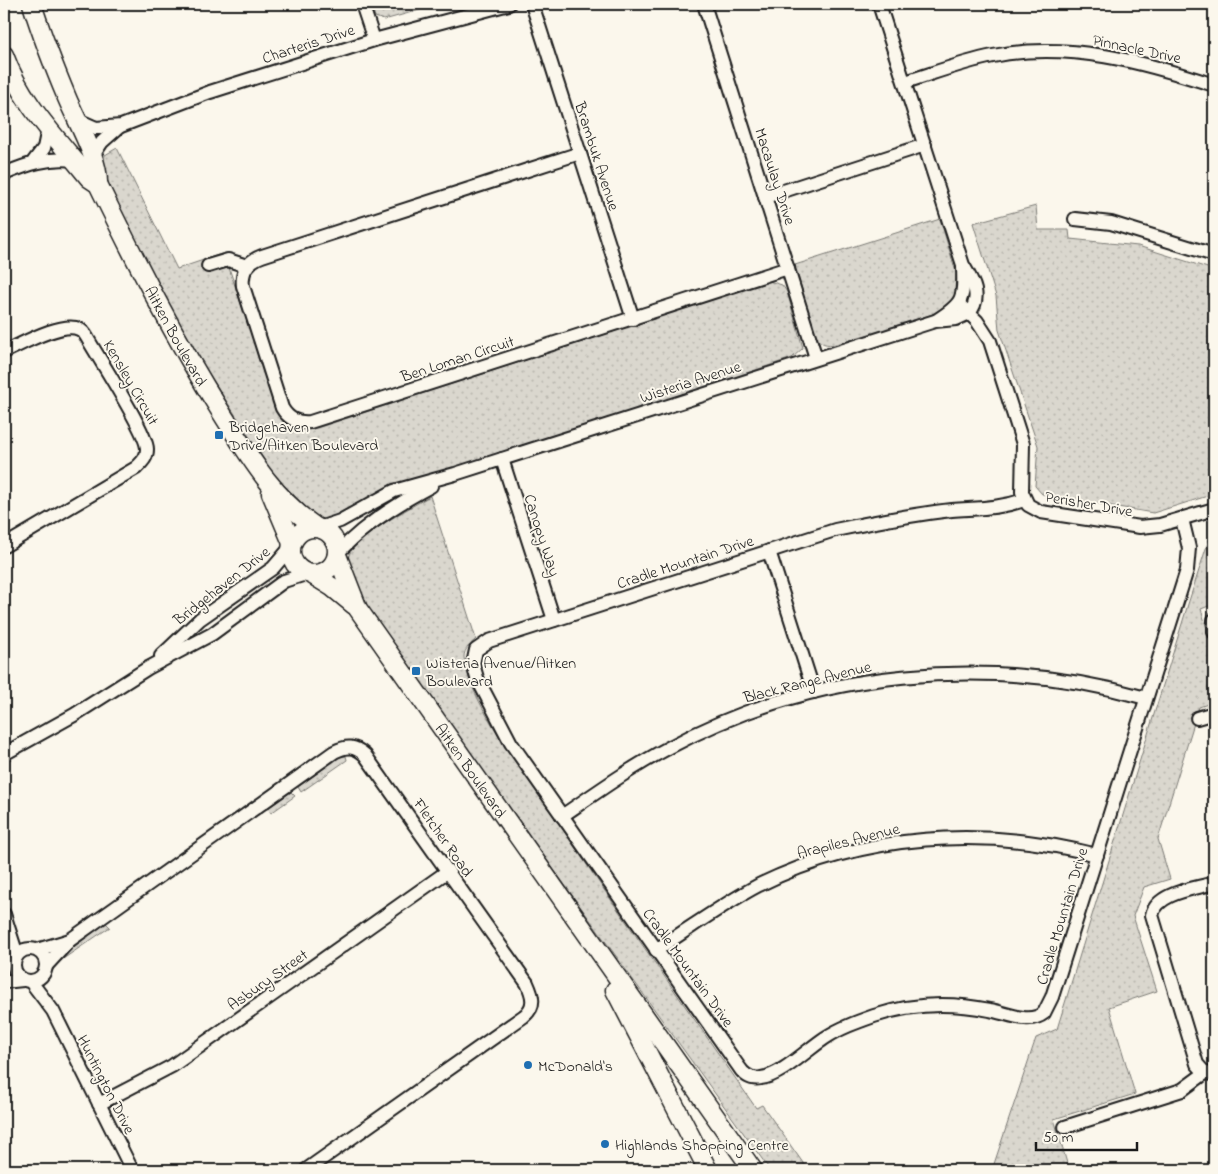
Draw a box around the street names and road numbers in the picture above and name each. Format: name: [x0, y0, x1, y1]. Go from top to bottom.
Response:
street label: Charteris Drive: [259, 18, 359, 71]
street label: Pinnacle Drive: [1090, 29, 1184, 71]
street label: Brambuk Avenue: [567, 98, 625, 215]
street label: Macaulay Drive: [747, 125, 801, 229]
street label: Aitken Boulevard: [137, 282, 212, 391]
street label: Ben Loman Circuit: [397, 330, 518, 390]
street label: Kensley Circuit: [96, 336, 165, 431]
street label: Wisteria Avenue: [637, 355, 745, 411]
street label: Perisher Drive: [1043, 485, 1135, 525]
street label: Canopy Way: [517, 491, 566, 580]
street label: Cradle Mountain Drive: [614, 529, 758, 596]
street label: Bridgehaven Drive: [168, 540, 276, 633]
street label: Black Range Avenue: [740, 655, 875, 711]
street label: Aitken Boulevard: [428, 719, 512, 824]
street label: Fletcher Road: [406, 793, 478, 882]
street label: Arapiles Avenue: [795, 817, 903, 866]
street label: Cradle Mountain Drive: [1031, 844, 1095, 988]
street label: Cradle Mountain Drive: [636, 903, 739, 1034]
street label: Asbury Street: [223, 944, 314, 1017]
street label: Huntington Drive: [70, 1031, 141, 1139]

